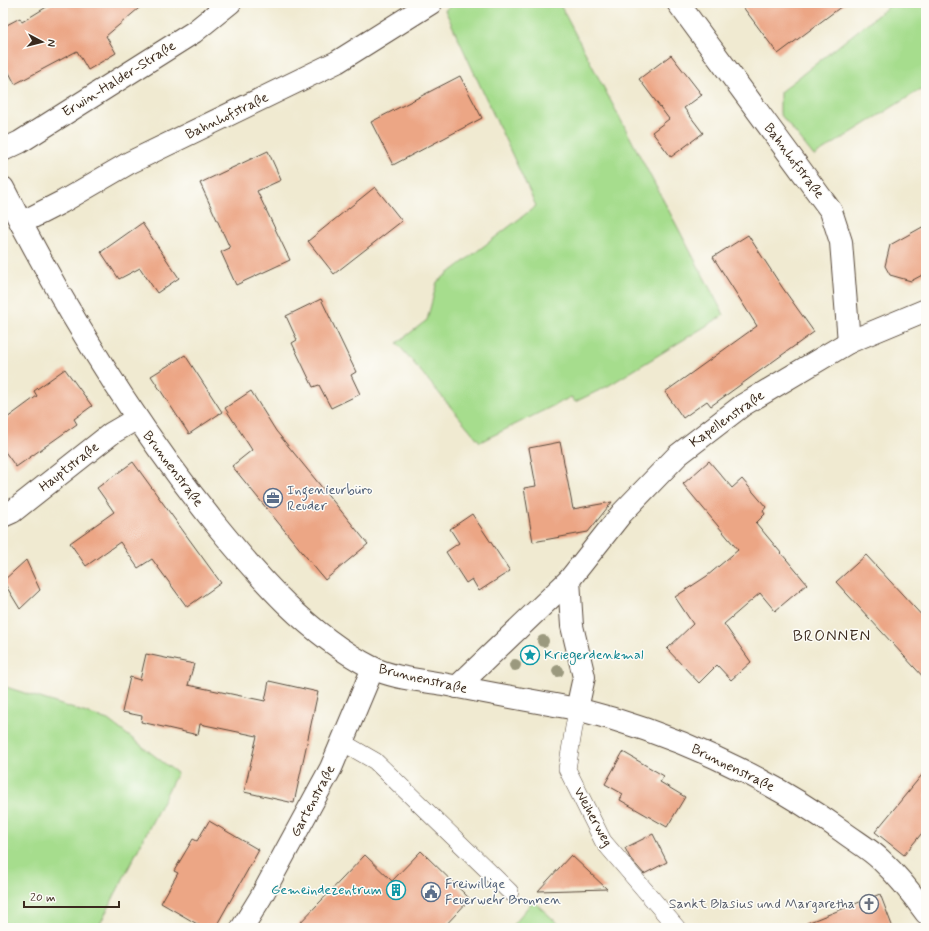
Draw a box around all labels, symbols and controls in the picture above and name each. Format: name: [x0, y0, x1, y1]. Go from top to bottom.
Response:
north arrow: [22, 22, 62, 62]
street label: Erwin-Halder-Straße: [59, 37, 179, 121]
text: N: [44, 39, 58, 48]
street label: Bahnhofstraße: [183, 88, 271, 144]
street label: Bahnhofstraße: [760, 120, 828, 202]
street label: Kapellenstraße: [686, 386, 768, 451]
street label: Brunnenstraße: [139, 427, 207, 511]
street label: Hauptstraße: [35, 438, 103, 496]
place label: Ingenieurbüro Reuder: [287, 481, 372, 515]
office icon: Ingenieurbüro Reuder: [262, 487, 284, 509]
district label: BRONNEN: [793, 626, 871, 647]
place icon: Kriegerdenkmal: [519, 644, 541, 666]
place label: Kriegerdenkmal: [544, 646, 644, 665]
street label: Brunnenstraße: [377, 660, 469, 698]
street label: Brunnenstraße: [688, 740, 778, 796]
street label: Gartenstraße: [287, 762, 340, 840]
street label: Weiherweg: [569, 784, 617, 850]
place label: Freiwillige Feuerwehr Bronnen: [445, 875, 561, 909]
building icon: Gemeindezentrum: [385, 879, 407, 901]
place label: Gemeindezentrum: [271, 881, 382, 899]
public building icon: Freiwillige Feuerwehr Bronnen: [420, 881, 442, 903]
scale bar: [24, 883, 119, 909]
text: 20 m: [30, 890, 56, 906]
church icon: Sankt Blasius und Margaretha: [858, 893, 880, 915]
place label: Sankt Blasius und Margaretha: [669, 895, 855, 913]

